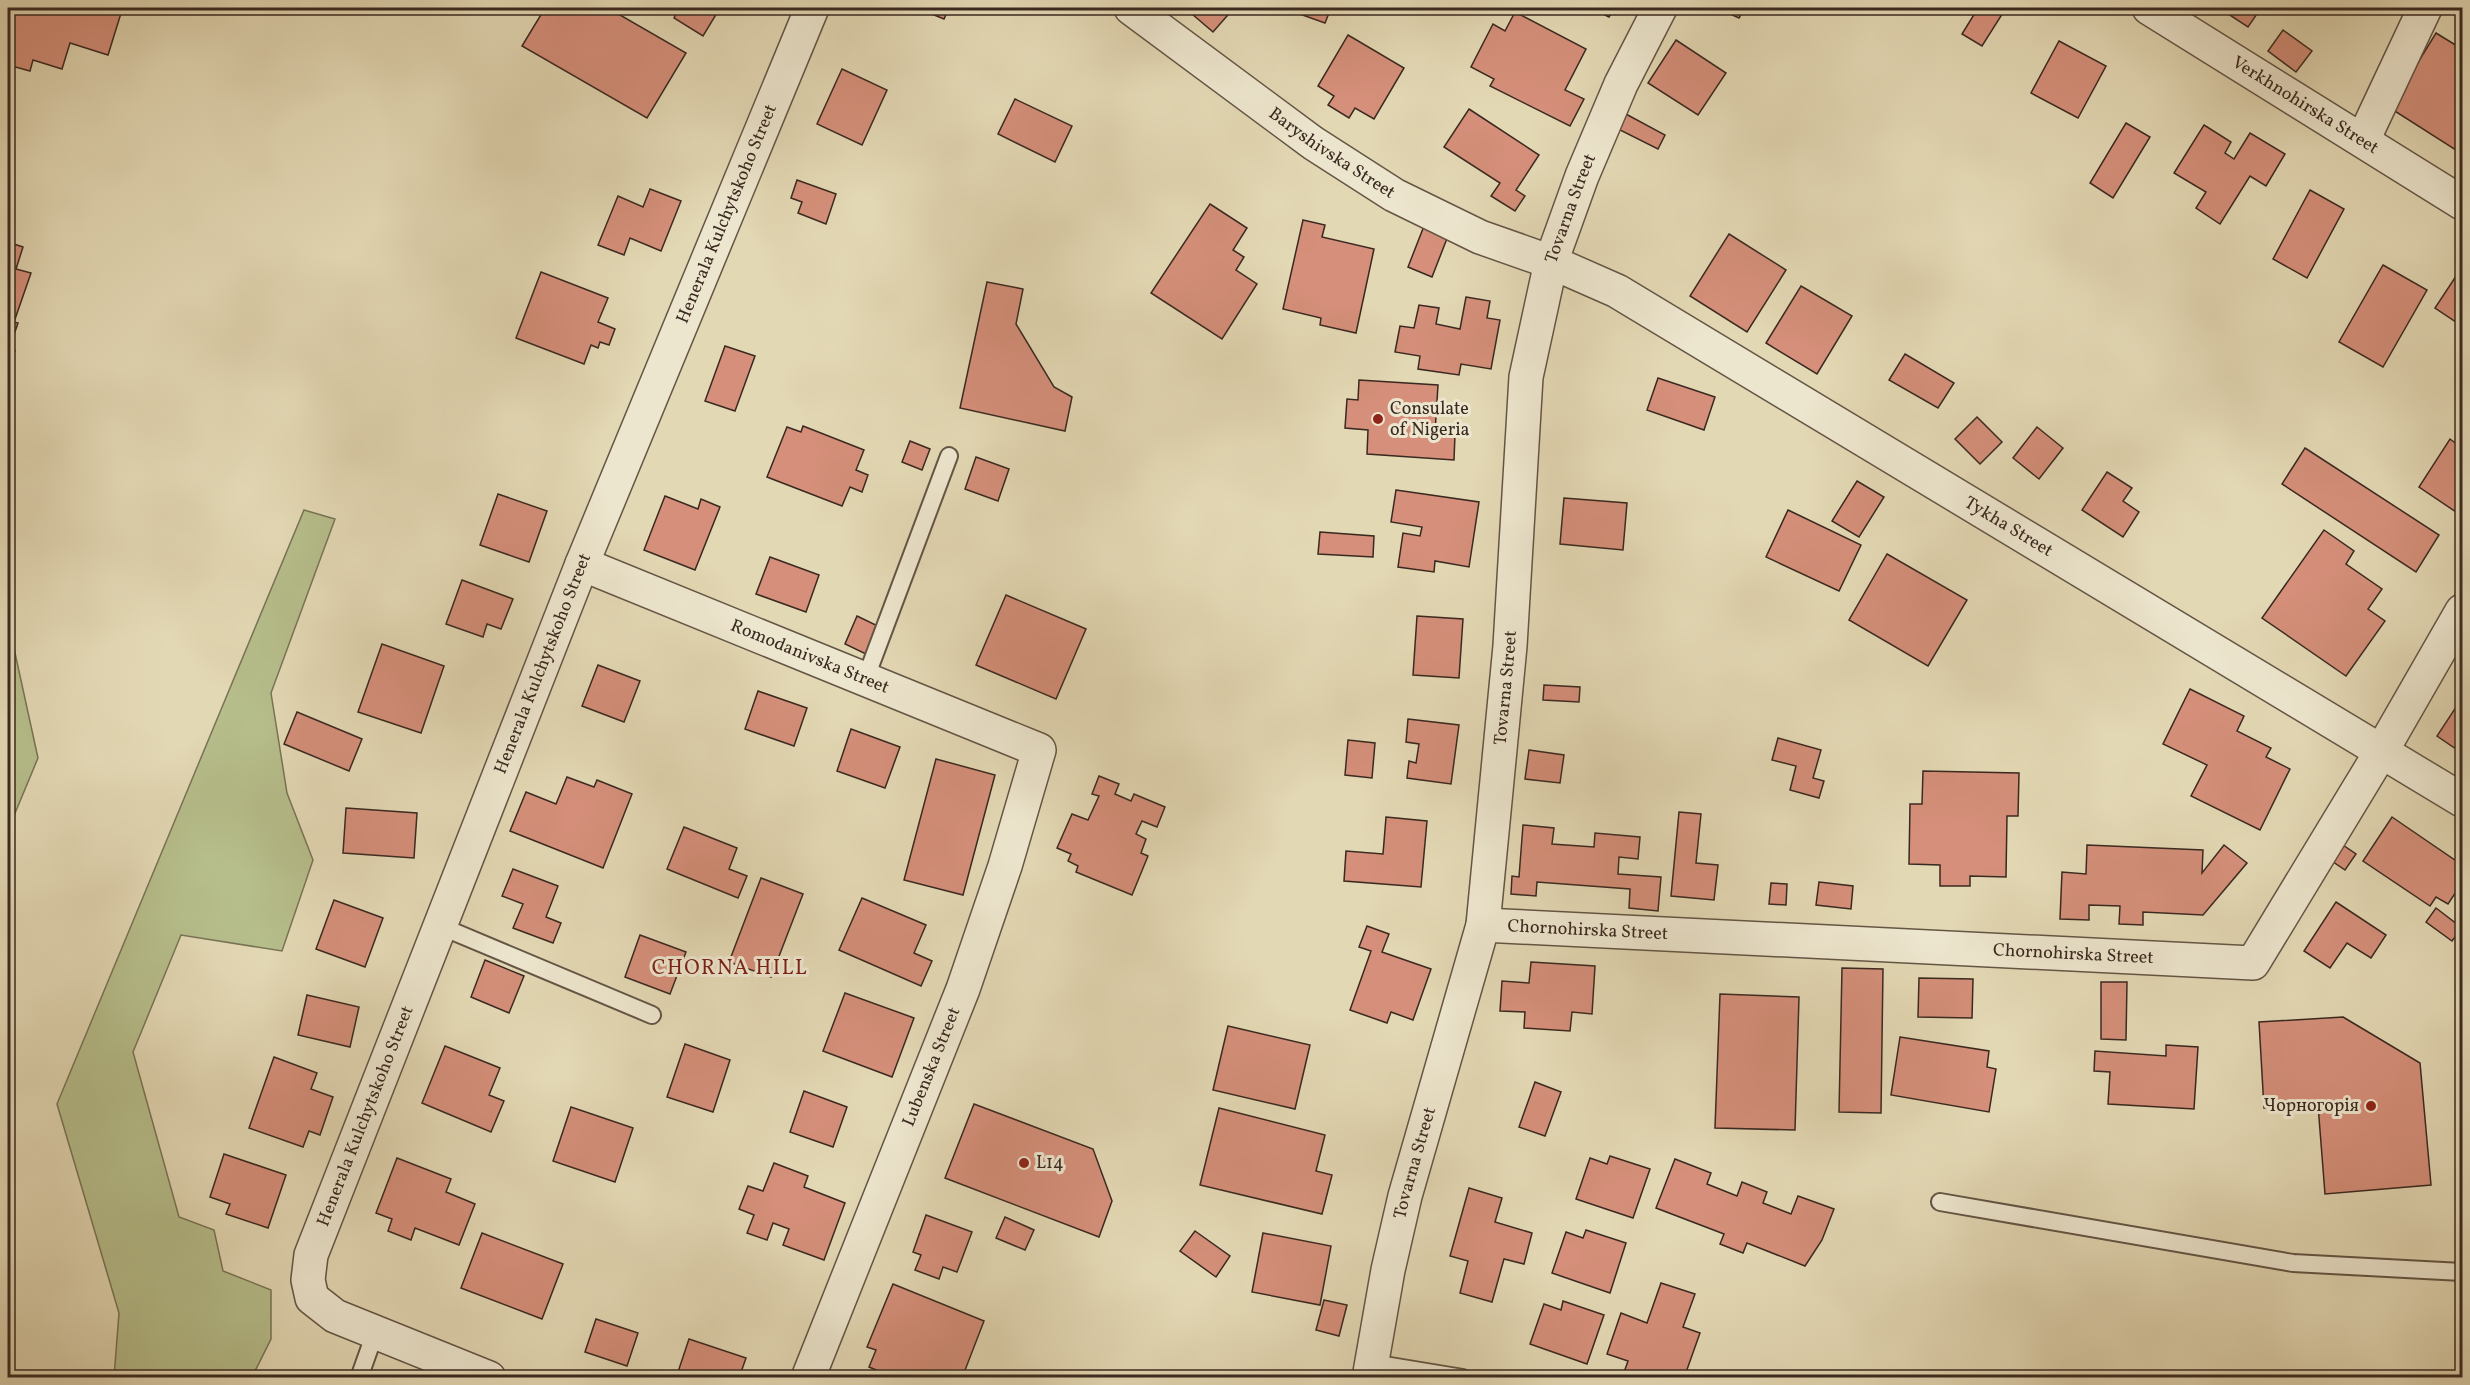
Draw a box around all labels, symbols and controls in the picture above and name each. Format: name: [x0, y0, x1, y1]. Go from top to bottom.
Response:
street label: Verkhnohirska Street: [2227, 50, 2383, 160]
street label: Henerala Kulchytskoho Street: [670, 100, 783, 327]
street label: Baryshivska Street: [1263, 102, 1400, 205]
street label: Tovarna Street: [1539, 150, 1603, 267]
place label: Consulate of Nigeria: [1390, 397, 1470, 443]
marker: Consulate of Nigeria: [1371, 412, 1385, 426]
street label: Tykha Street: [1959, 490, 2058, 563]
street label: Henerala Kulchytskoho Street: [488, 550, 598, 778]
street label: Romodanivska Street: [727, 613, 893, 700]
street label: Tovarna Street: [1488, 630, 1523, 746]
street label: Chornohirska Street: [1507, 914, 1669, 947]
street label: Chornohirska Street: [1992, 938, 2154, 971]
district label: CHORNA HILL: [652, 954, 808, 983]
street label: Henerala Kulchytskoho Street: [311, 1002, 420, 1230]
street label: Lubenska Street: [897, 1004, 967, 1130]
place label: Чорногорія: [2264, 1094, 2359, 1119]
marker: Чорногорія: [2364, 1099, 2378, 1113]
street label: Tovarna Street: [1388, 1104, 1442, 1221]
place label: L14: [1036, 1151, 1064, 1176]
marker: L14: [1017, 1156, 1031, 1170]

